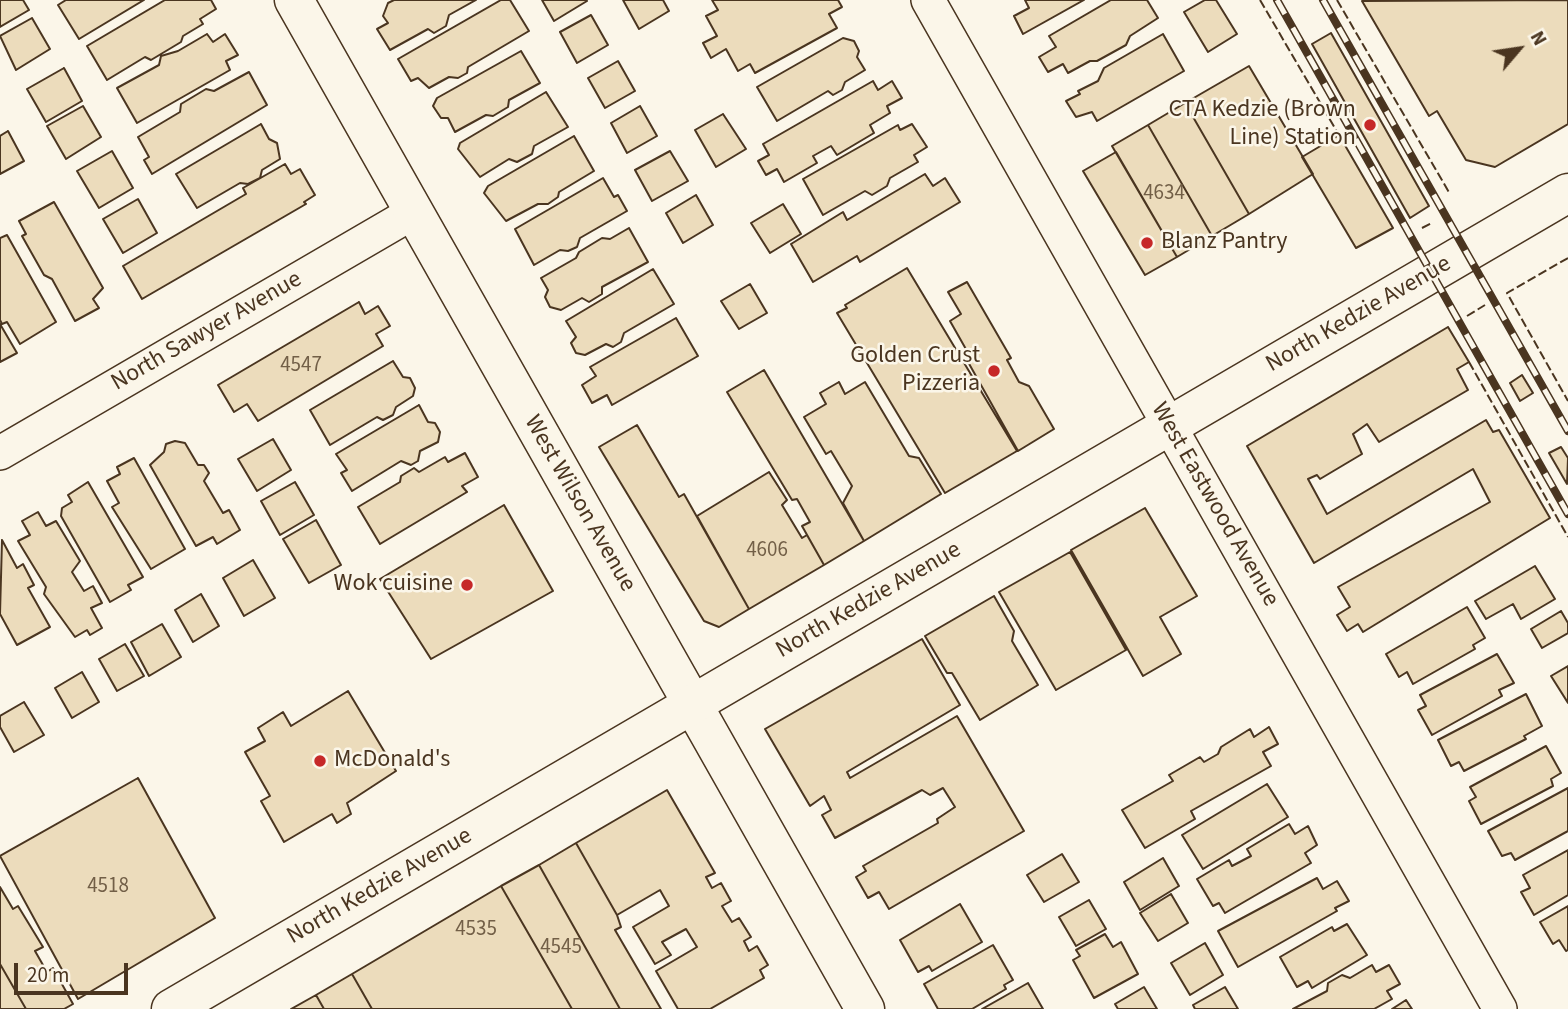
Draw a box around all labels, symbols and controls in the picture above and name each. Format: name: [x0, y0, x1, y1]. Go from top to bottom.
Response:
north arrow: [1484, 14, 1554, 84]
text: N: [1523, 26, 1553, 51]
place label: CTA Kedzie (Brown Line) Station: [1168, 97, 1356, 153]
marker: CTA Kedzie (Brown Line) Station: [1362, 117, 1378, 133]
house number: 4634: [1143, 181, 1185, 207]
place label: Blanz Pantry: [1161, 229, 1287, 257]
marker: Blanz Pantry: [1139, 235, 1155, 251]
street label: North Kedzie Avenue: [1261, 250, 1457, 380]
street label: North Sawyer Avenue: [107, 266, 307, 398]
place label: Golden Crust Pizzeria: [850, 343, 980, 399]
house number: 4547: [280, 353, 322, 379]
marker: Golden Crust Pizzeria: [986, 363, 1002, 379]
street label: West Eastwood Avenue: [1144, 398, 1284, 612]
street label: West Wilson Avenue: [517, 411, 641, 597]
street label: North Kedzie Avenue: [771, 536, 967, 666]
house number: 4606: [746, 538, 788, 564]
place label: Wok cuisine: [334, 571, 453, 599]
marker: Wok cuisine: [459, 577, 475, 593]
place label: McDonald's: [334, 747, 450, 775]
marker: McDonald's: [312, 753, 328, 769]
street label: North Kedzie Avenue: [282, 822, 478, 952]
house number: 4518: [87, 874, 129, 900]
house number: 4535: [455, 917, 497, 943]
house number: 4545: [540, 935, 582, 961]
scale bar: [18, 950, 131, 994]
text: 20 m: [27, 960, 69, 990]

